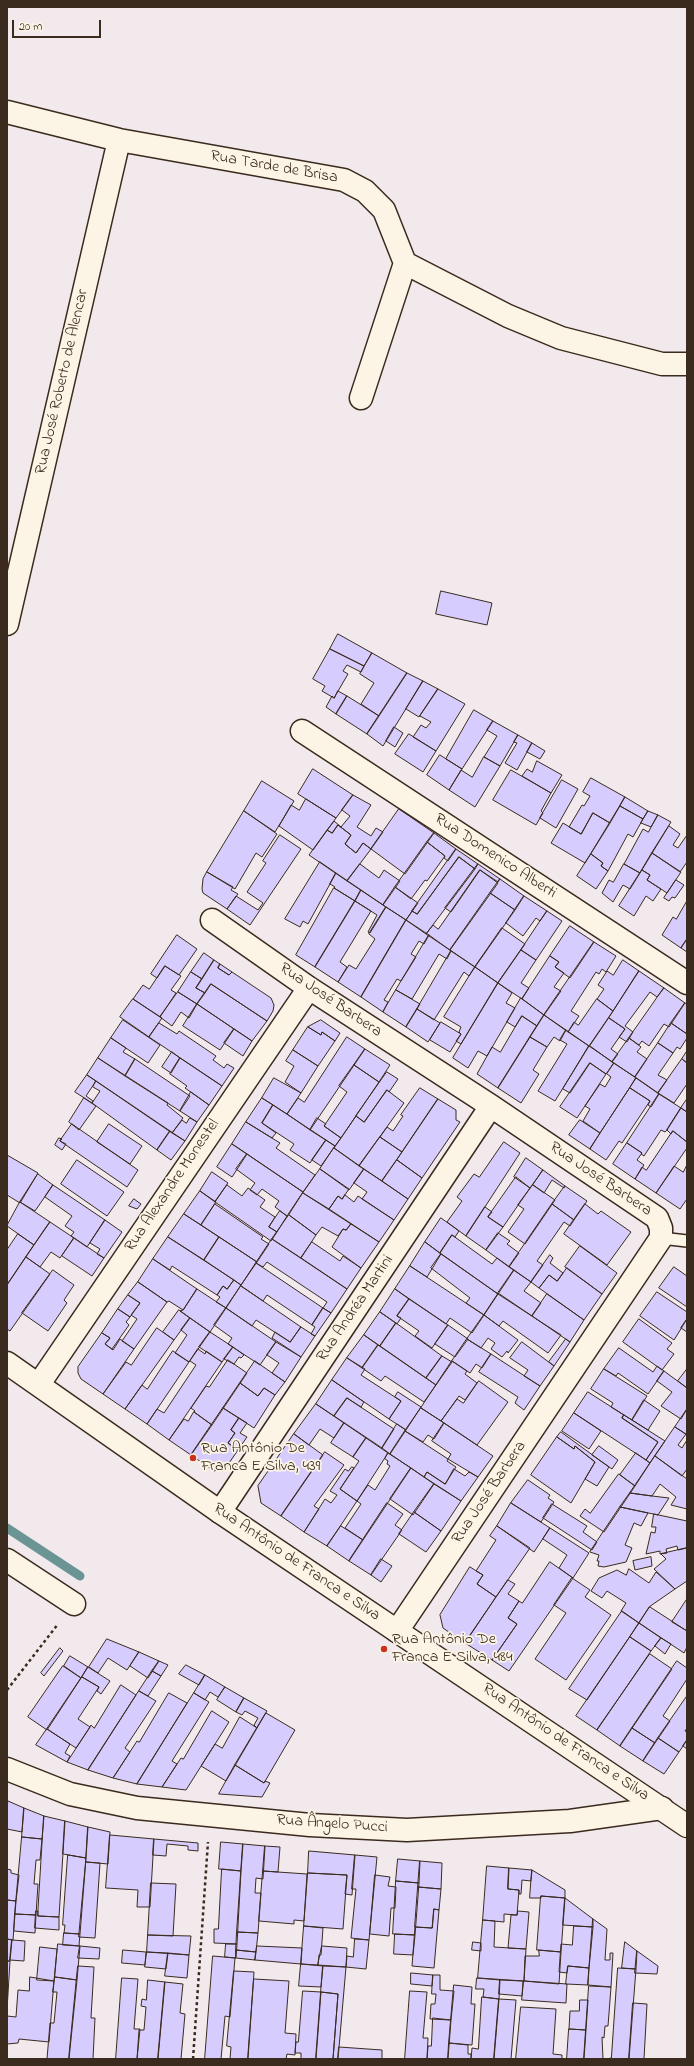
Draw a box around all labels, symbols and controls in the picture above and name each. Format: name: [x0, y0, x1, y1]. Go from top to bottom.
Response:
scale bar: [14, 12, 103, 38]
text: 20 m: [19, 18, 42, 36]
street label: Rua Tarde de Brisa: [209, 147, 339, 189]
street label: Rua José Roberto de Alencar: [32, 288, 94, 476]
street label: Rua Domenico Alberti: [430, 810, 560, 904]
street label: Rua José Barbera: [275, 960, 385, 1042]
street label: Rua Alexandre Monestel: [122, 1116, 224, 1256]
street label: Rua José Barbera: [545, 1139, 655, 1221]
street label: Rua Andréa Martini: [313, 1252, 399, 1366]
street label: Rua José Barbera: [449, 1438, 531, 1548]
place label: Rua Antônio De Franca E Silva, 439: [201, 1439, 320, 1477]
marker: Rua Antônio De Franca E Silva, 439: [188, 1453, 198, 1463]
street label: Rua Antônio de Franca e Silva: [209, 1500, 383, 1626]
place label: Rua Antônio De Franca E Silva, 484: [392, 1630, 513, 1668]
marker: Rua Antônio De Franca E Silva, 484: [379, 1644, 389, 1654]
street label: Rua Antônio de Franca e Silva: [478, 1680, 652, 1806]
street label: Rua Ângelo Pucci: [276, 1812, 388, 1838]

